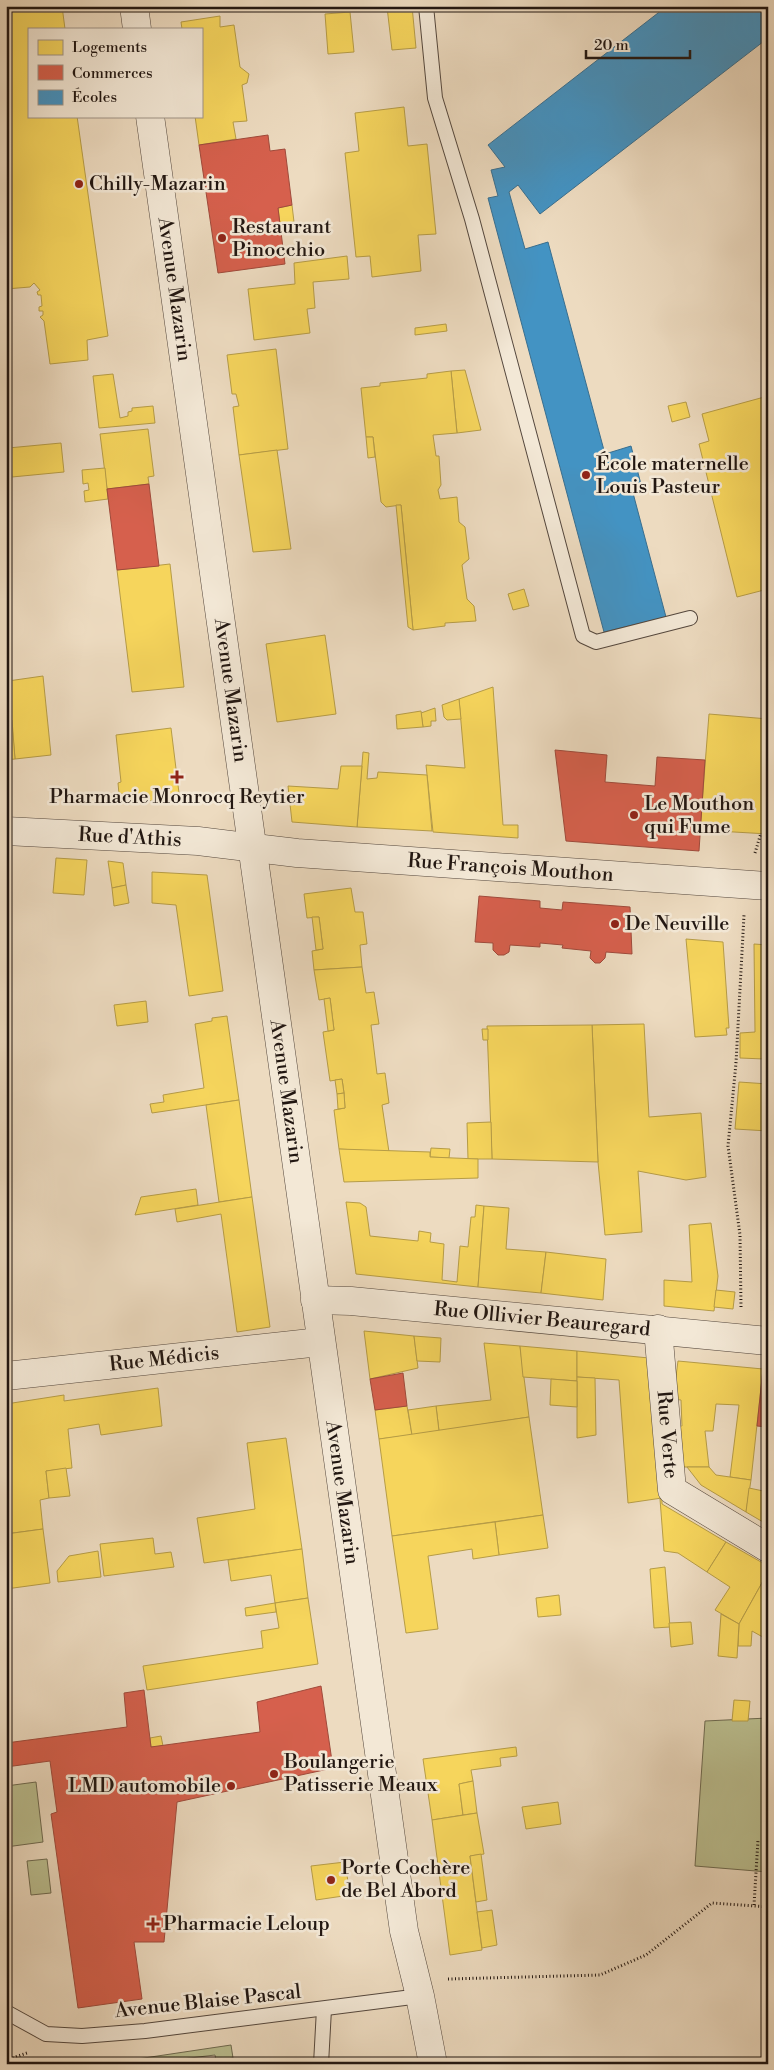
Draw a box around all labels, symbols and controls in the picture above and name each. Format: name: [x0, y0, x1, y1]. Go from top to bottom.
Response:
legend: [28, 28, 202, 118]
scale bar: [586, 28, 690, 60]
text: 20 m: [594, 36, 629, 55]
text: Logements: [72, 38, 147, 57]
text: Commerces: [72, 64, 153, 83]
text: Écoles: [72, 87, 117, 107]
place label: Chilly-Mazarin: [89, 172, 226, 197]
marker: Chilly-Mazarin: [73, 178, 85, 190]
street label: Avenue Mazarin: [152, 215, 197, 363]
place label: Restaurant Pinocchio: [232, 215, 331, 263]
marker: Restaurant Pinocchio: [216, 232, 228, 244]
place label: École maternelle Louis Pasteur: [596, 451, 749, 500]
marker: École maternelle Louis Pasteur: [580, 469, 592, 481]
street label: Avenue Mazarin: [208, 616, 253, 764]
marker: Pharmacie Monrocq Reytier: [171, 771, 183, 783]
place label: Pharmacie Monrocq Reytier: [49, 785, 305, 810]
place label: Le Mouthon qui Fume: [644, 792, 754, 840]
marker: Le Mouthon qui Fume: [628, 809, 640, 821]
street label: Rue d'Athis: [77, 822, 182, 853]
street label: Rue François Mouthon: [407, 848, 615, 888]
place label: De Neuville: [625, 912, 729, 937]
marker: De Neuville: [609, 918, 621, 930]
street label: Avenue Mazarin: [264, 1017, 309, 1165]
street label: Rue Ollivier Beauregard: [433, 1296, 652, 1342]
street label: Rue Médicis: [108, 1340, 220, 1377]
street label: Rue Verte: [651, 1389, 683, 1480]
street label: Avenue Mazarin: [320, 1418, 365, 1566]
place label: Boulangerie Patisserie Meaux: [283, 1750, 438, 1798]
marker: Boulangerie Patisserie Meaux: [268, 1768, 280, 1780]
place label: LMD automobile: [68, 1774, 221, 1799]
marker: LMD automobile: [225, 1780, 237, 1792]
place label: Porte Cochère de Bel Abord: [341, 1856, 470, 1904]
marker: Porte Cochère de Bel Abord: [325, 1874, 337, 1886]
place label: Pharmacie Leloup: [163, 1912, 330, 1937]
marker: Pharmacie Leloup: [147, 1918, 159, 1930]
street label: Avenue Blaise Pascal: [113, 1980, 303, 2024]

